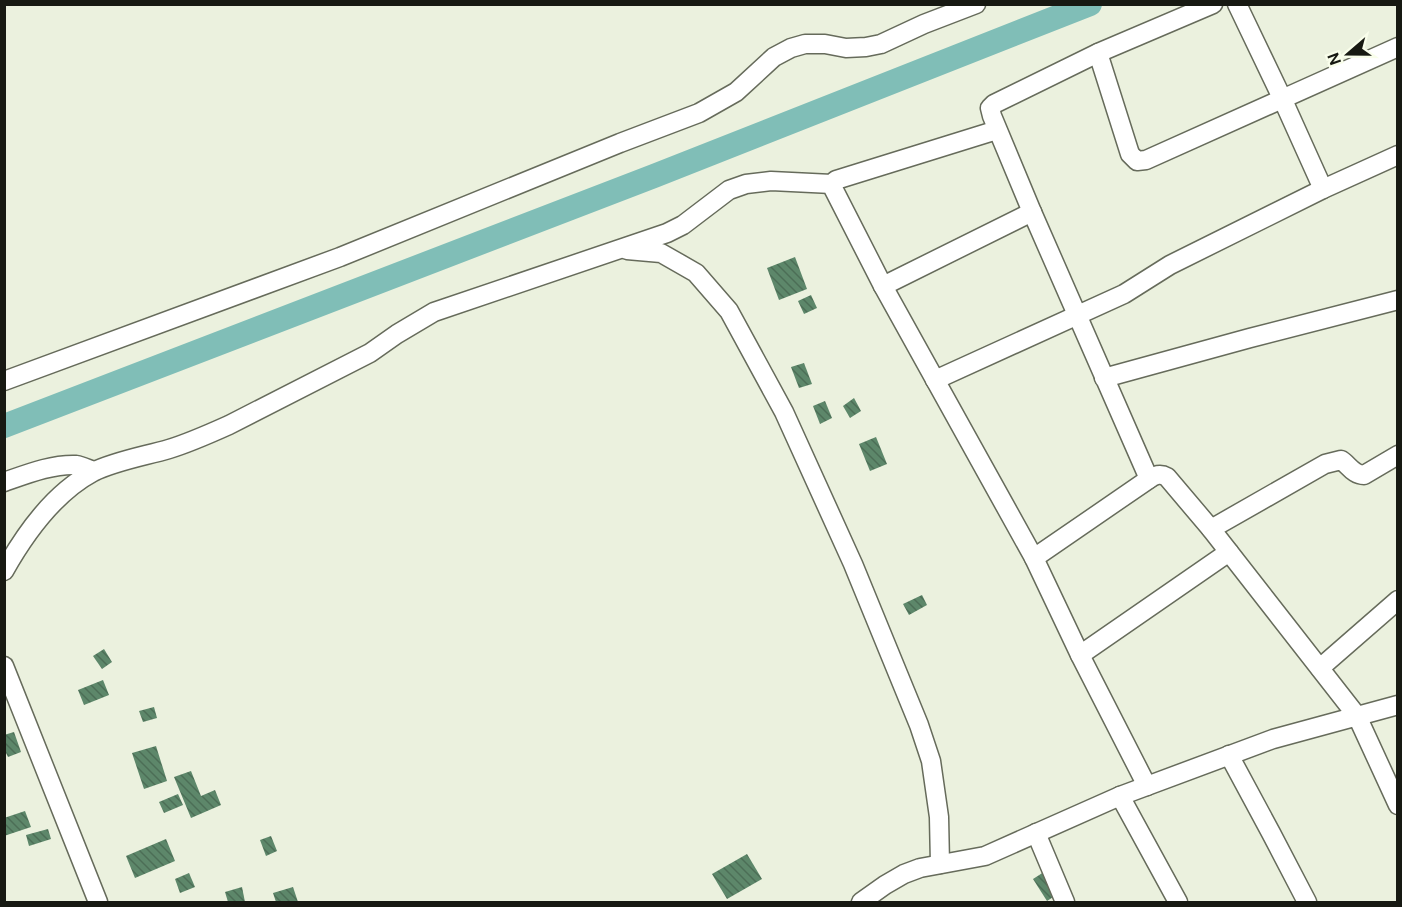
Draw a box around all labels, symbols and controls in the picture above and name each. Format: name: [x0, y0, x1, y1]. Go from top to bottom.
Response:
north arrow: [1318, 24, 1378, 84]
text: N: [1323, 50, 1346, 68]

